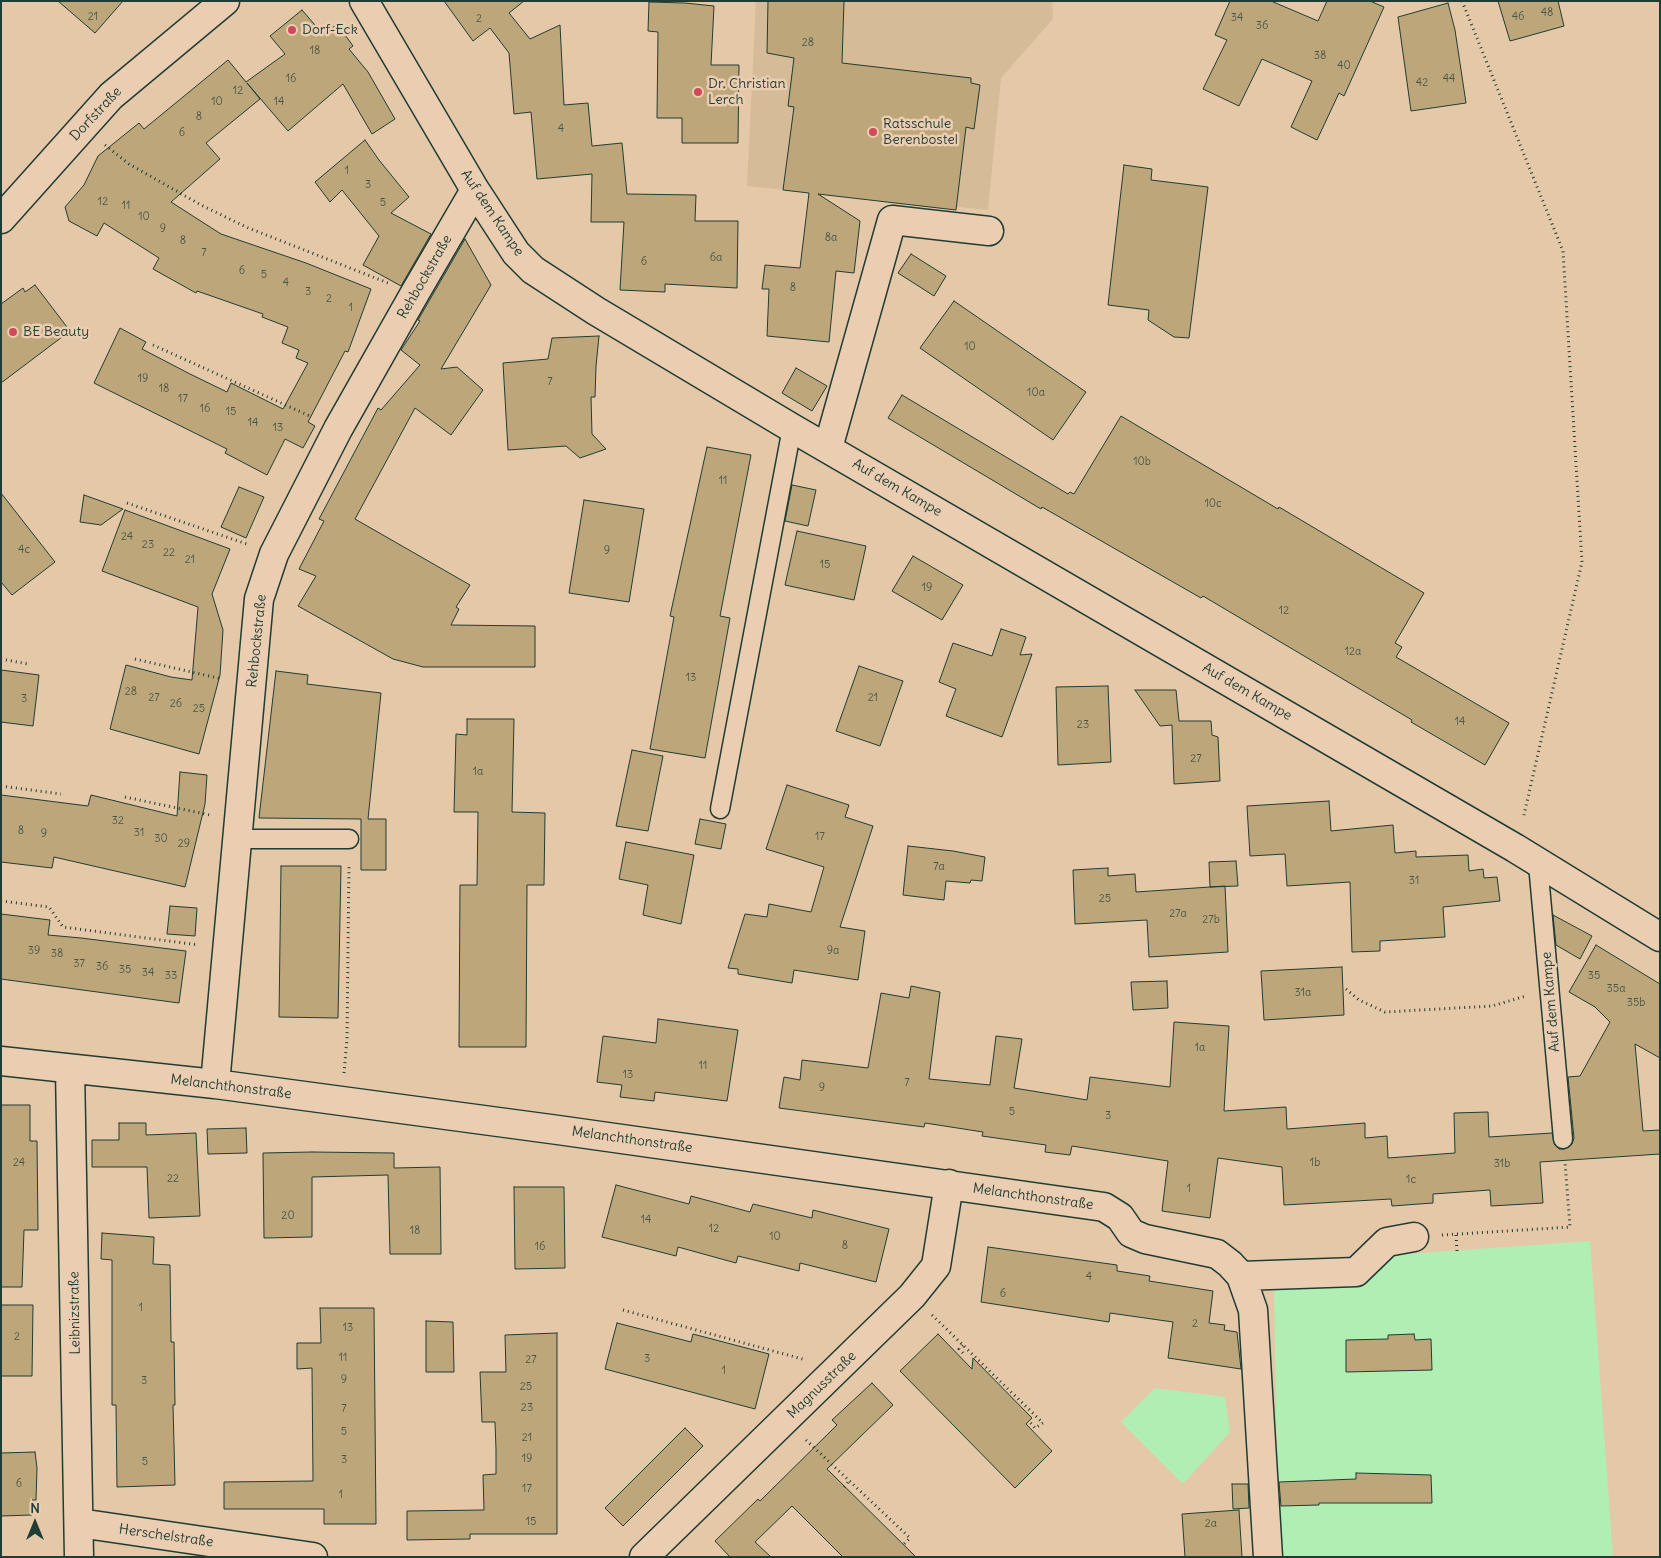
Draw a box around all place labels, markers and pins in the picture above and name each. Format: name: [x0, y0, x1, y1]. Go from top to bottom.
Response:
place label: Dorf-Eck: [302, 22, 358, 38]
marker: Dorf-Eck: [286, 24, 298, 36]
place label: Dr. Christian Lerch: [708, 76, 786, 108]
marker: Dr. Christian Lerch: [692, 86, 704, 98]
place label: Ratsschule Berenbostel: [883, 116, 958, 148]
marker: Ratsschule Berenbostel: [867, 126, 879, 138]
place label: BE Beauty: [23, 324, 89, 340]
marker: BE Beauty: [7, 326, 19, 338]

